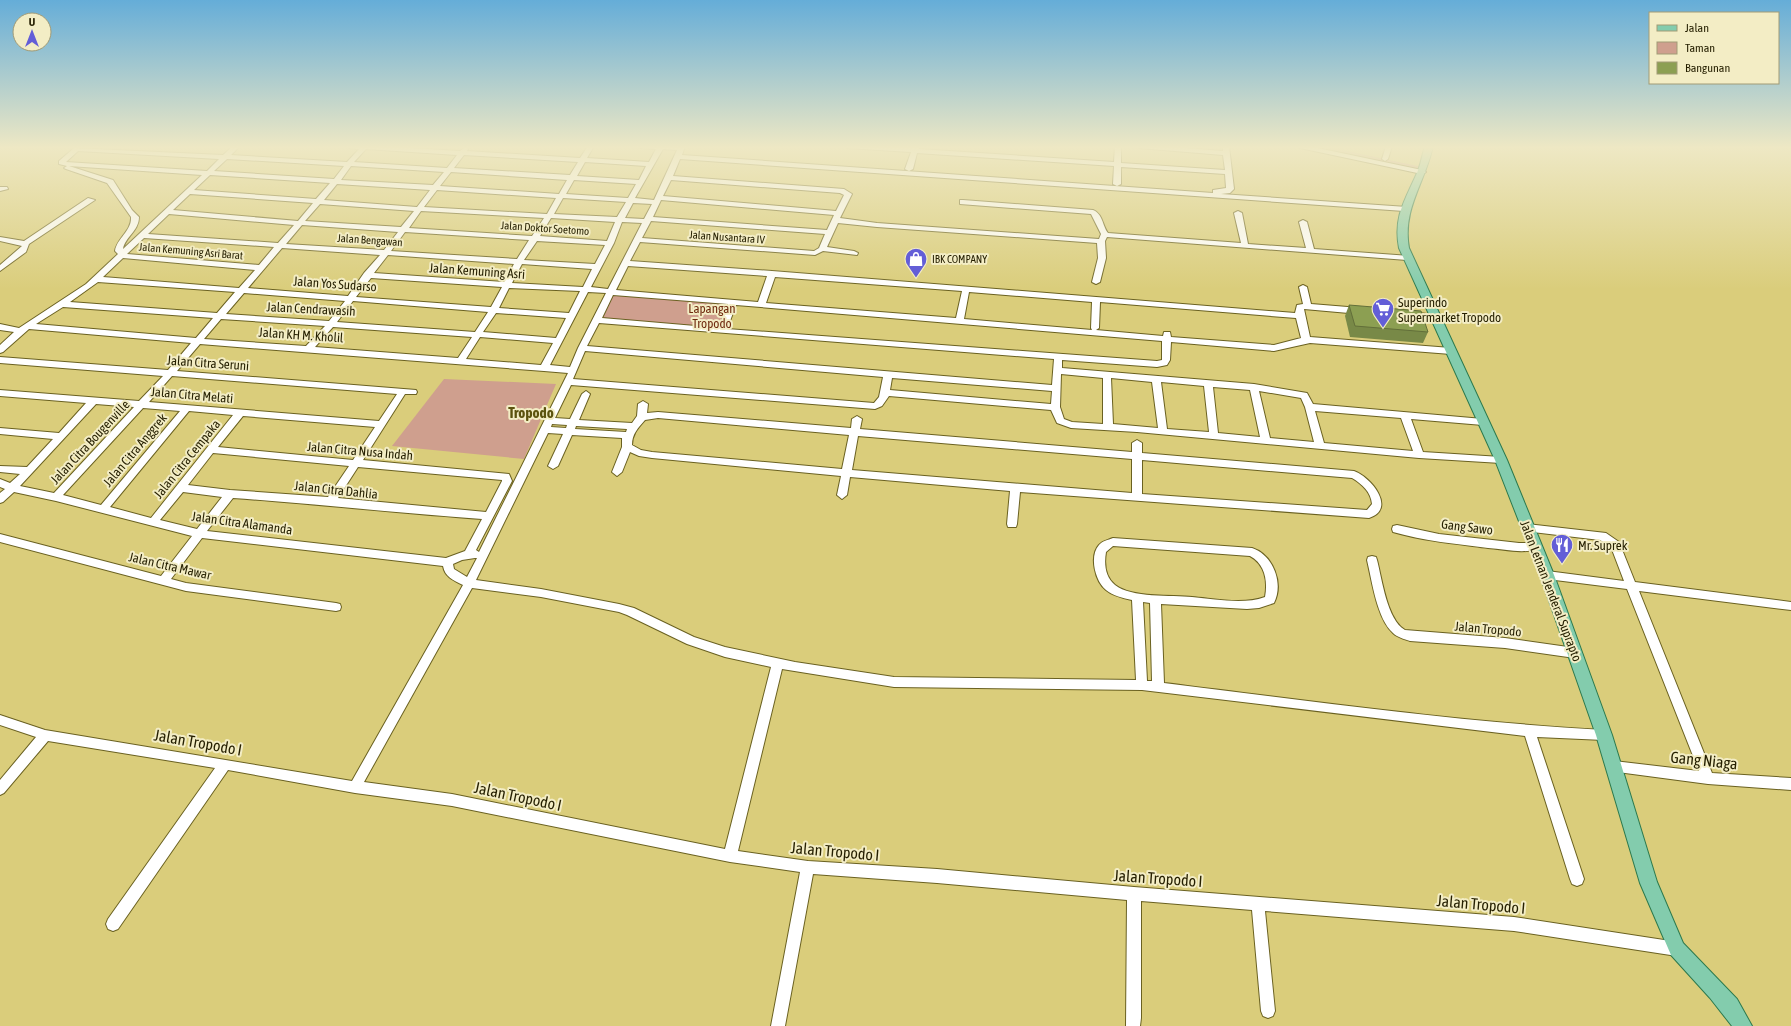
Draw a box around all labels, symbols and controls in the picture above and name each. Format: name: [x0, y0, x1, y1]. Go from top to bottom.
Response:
north arrow: [12, 12, 52, 52]
legend: [1649, 12, 1779, 84]
text: U: [29, 16, 35, 28]
text: Jalan: [1685, 21, 1709, 35]
text: Taman: [1685, 41, 1715, 55]
text: Bangunan: [1685, 61, 1730, 75]
street label: Jalan Doktor Soetomo: [500, 219, 590, 237]
street label: Jalan Nusantara IV: [689, 228, 766, 246]
street label: Jalan Bengawan: [337, 232, 403, 248]
street label: Jalan Kemuning Asri Barat: [138, 240, 244, 262]
shop icon: IBK COMPANY: [903, 246, 929, 279]
place label: IBK COMPANY: [932, 253, 987, 265]
street label: Jalan Kemuning Asri: [429, 260, 526, 282]
street label: Jalan Yos Sudarso: [293, 274, 377, 294]
place label: Superindo Supermarket Tropodo: [1398, 295, 1501, 325]
supermarket icon: Superindo Supermarket Tropodo: [1370, 296, 1396, 329]
street label: Jalan Cendrawasih: [266, 299, 356, 319]
park label: Lapangan Tropodo: [688, 301, 736, 331]
street label: Jalan KH M. Kholil: [258, 325, 344, 345]
street label: Jalan Citra Seruni: [166, 353, 250, 373]
street label: Jalan Citra Melati: [150, 384, 234, 406]
street label: Jalan Citra Bougenville: [47, 397, 133, 487]
district label: Tropodo: [508, 404, 554, 421]
street label: Jalan Citra Anggrek: [100, 410, 170, 490]
street label: Jalan Citra Cempaka: [151, 417, 223, 501]
street label: Jalan Citra Nusa Indah: [306, 439, 414, 463]
street label: Jalan Citra Dahlia: [294, 478, 378, 502]
street label: Jalan Citra Alamanda: [191, 509, 293, 537]
street label: Gang Sawo: [1440, 516, 1494, 538]
street label: Jalan Letnan Jenderal Suprapto: [1517, 518, 1585, 664]
restaurant icon: Mr. Suprek: [1549, 532, 1575, 565]
place label: Mr. Suprek: [1578, 538, 1628, 553]
street label: Jalan Citra Mawar: [127, 549, 213, 583]
street label: Jalan Tropodo: [1454, 619, 1522, 639]
street label: Jalan Tropodo I: [152, 725, 243, 760]
street label: Gang Niaga: [1669, 748, 1738, 773]
street label: Jalan Tropodo I: [472, 778, 563, 815]
street label: Jalan Tropodo I: [790, 838, 880, 865]
street label: Jalan Tropodo I: [1113, 866, 1203, 891]
street label: Jalan Tropodo I: [1436, 891, 1526, 918]

